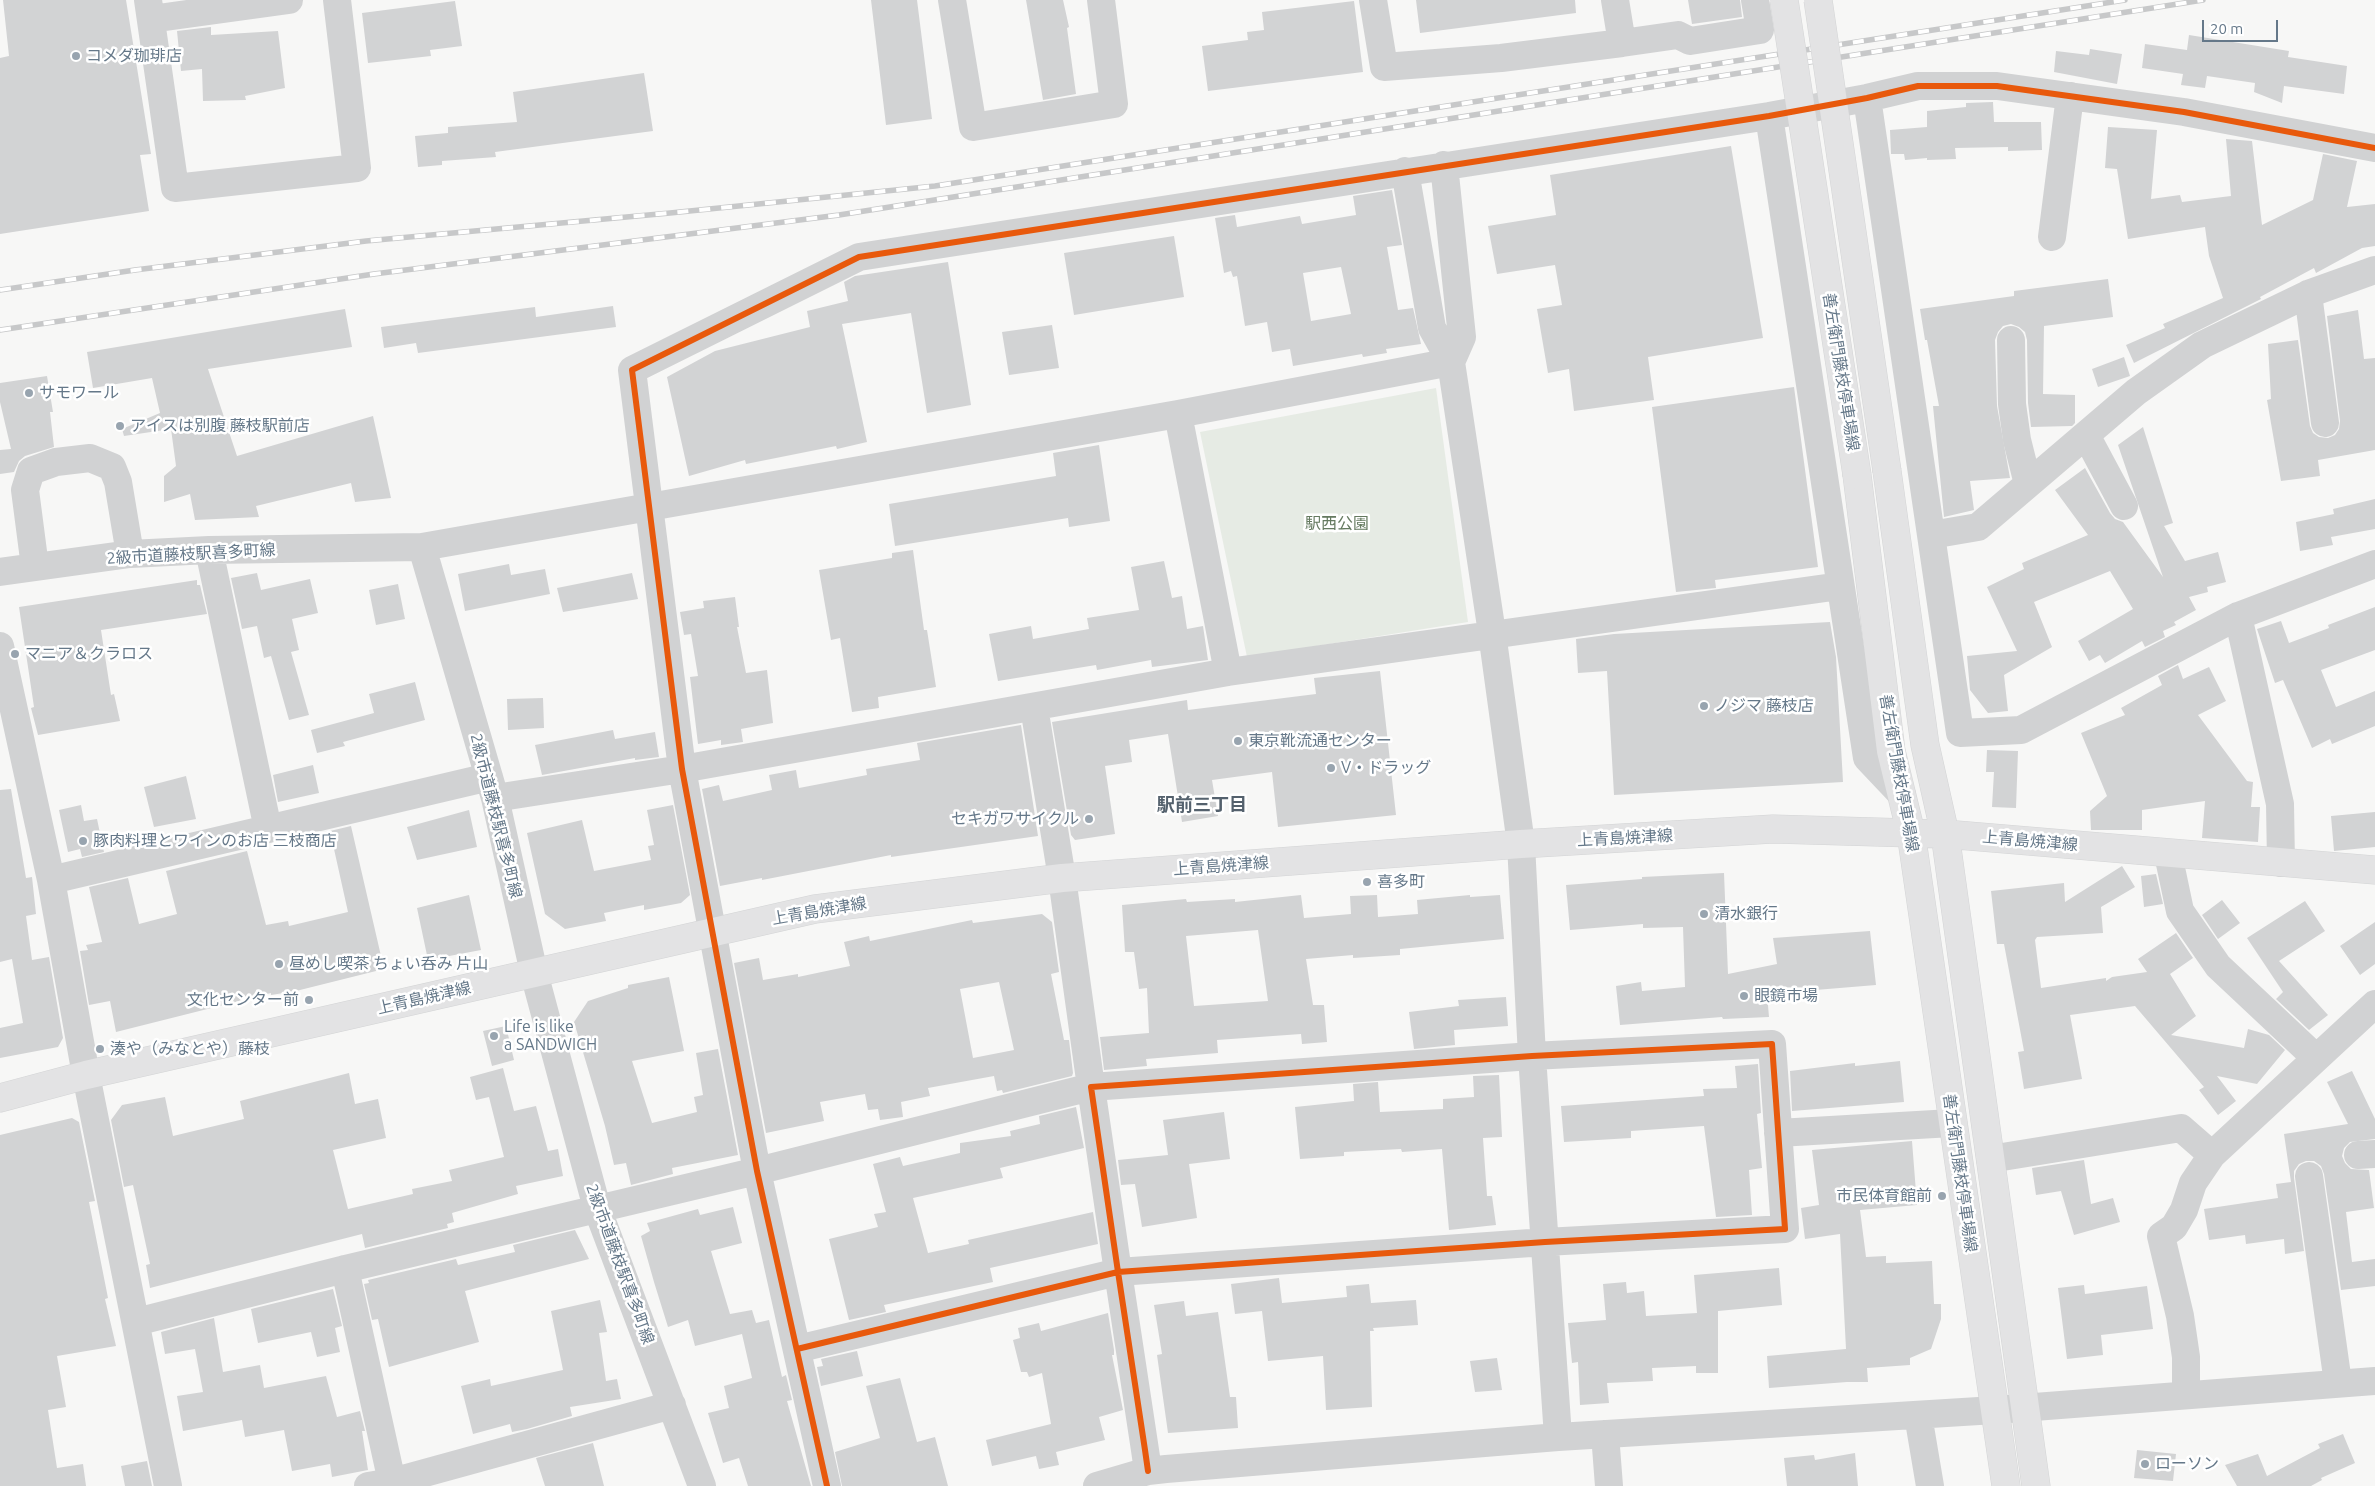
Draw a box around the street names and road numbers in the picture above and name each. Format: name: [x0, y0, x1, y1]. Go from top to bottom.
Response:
street label: 善左衛門藤枝停車場線: [1819, 291, 1863, 453]
street label: 2級市道藤枝駅喜多町線: [106, 540, 276, 568]
street label: 善左衛門藤枝停車場線: [1876, 693, 1922, 853]
street label: 2級市道藤枝駅喜多町線: [466, 732, 526, 900]
street label: 上青島焼津線: [1577, 826, 1673, 850]
street label: 上青島焼津線: [1981, 827, 2079, 855]
street label: 上青島焼津線: [1172, 853, 1270, 879]
street label: 上青島焼津線: [770, 893, 868, 929]
street label: 上青島焼津線: [375, 978, 473, 1018]
street label: 善左衛門藤枝停車場線: [1939, 1092, 1981, 1254]
street label: 2級市道藤枝駅喜多町線: [582, 1181, 658, 1347]

